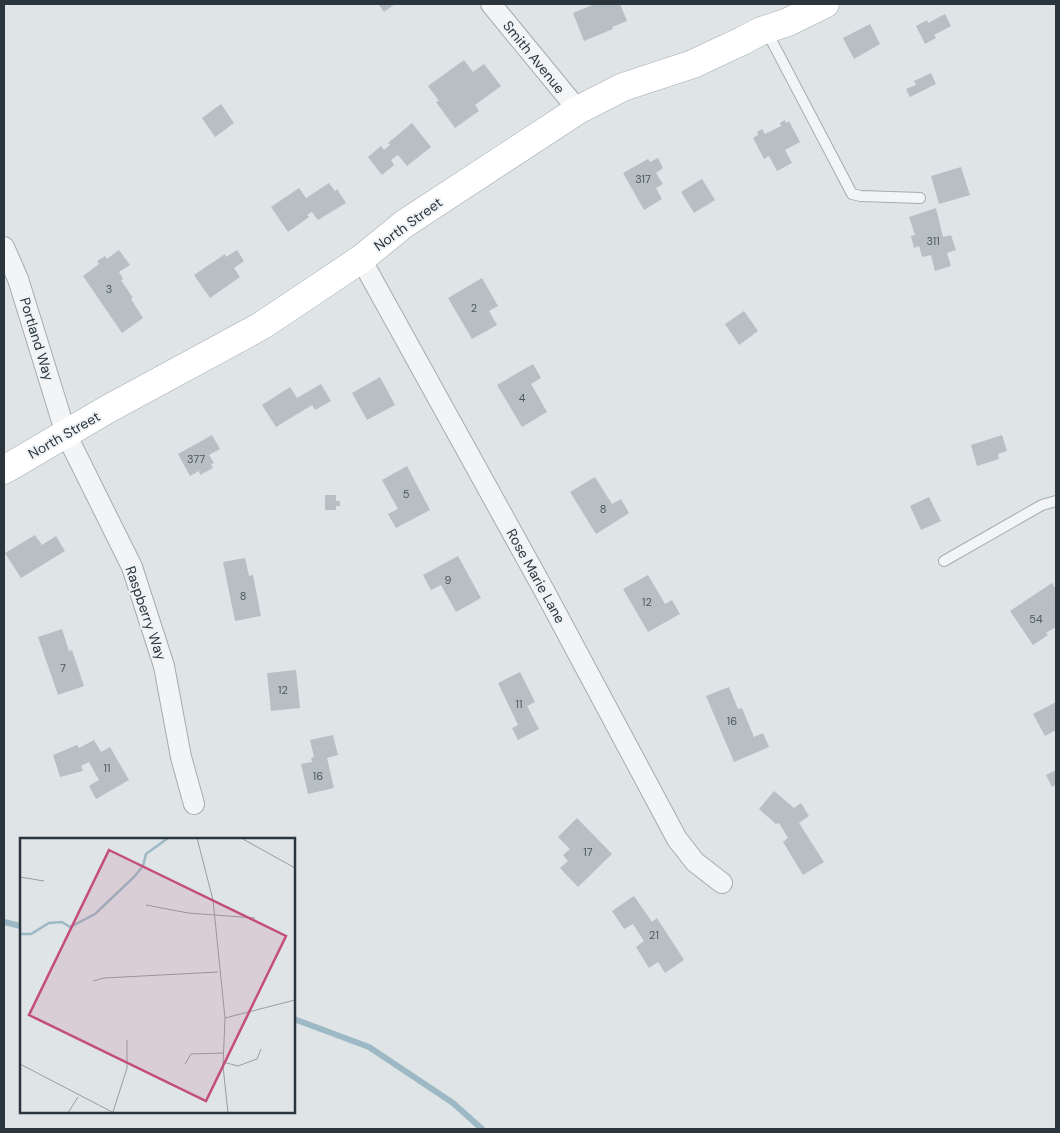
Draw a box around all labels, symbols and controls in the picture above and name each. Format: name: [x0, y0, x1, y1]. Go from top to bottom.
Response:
street label: Smith Avenue: [499, 17, 569, 97]
house number: 317: [635, 172, 651, 186]
street label: North Street: [370, 193, 446, 255]
house number: 311: [926, 234, 940, 248]
house number: 3: [106, 282, 112, 296]
street label: Portland Way: [16, 295, 58, 383]
house number: 2: [471, 301, 477, 315]
house number: 4: [519, 391, 526, 405]
street label: North Street: [25, 407, 103, 463]
house number: 377: [187, 452, 205, 466]
house number: 5: [403, 487, 410, 501]
house number: 8: [600, 502, 606, 516]
street label: Rose Marie Lane: [503, 526, 569, 627]
street label: Raspberry Way: [122, 564, 171, 663]
house number: 9: [445, 573, 452, 587]
house number: 8: [240, 589, 246, 603]
house number: 12: [642, 595, 652, 609]
house number: 54: [1029, 612, 1043, 626]
house number: 7: [60, 661, 66, 675]
house number: 12: [278, 683, 288, 697]
house number: 11: [516, 697, 522, 711]
house number: 16: [727, 714, 737, 728]
house number: 11: [104, 761, 110, 775]
house number: 16: [313, 769, 323, 783]
inset map: [20, 838, 295, 1113]
house number: 17: [583, 845, 593, 859]
house number: 21: [649, 928, 659, 942]

